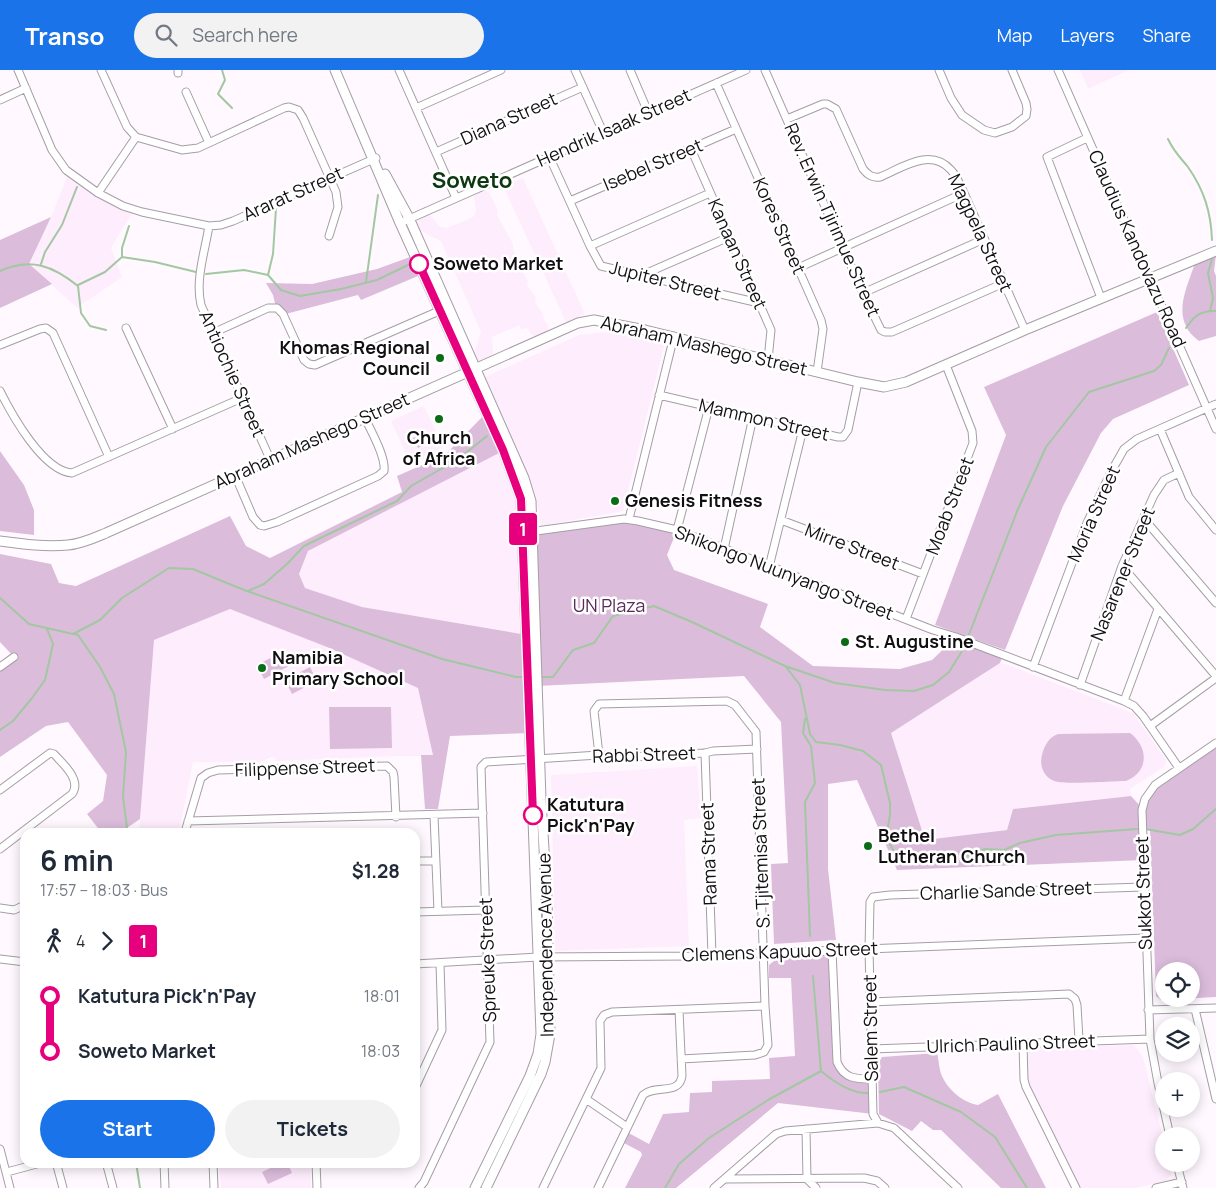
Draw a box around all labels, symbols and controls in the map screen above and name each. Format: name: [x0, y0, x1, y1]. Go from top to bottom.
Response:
search box: [134, 13, 484, 58]
text: Transo: [25, 19, 104, 52]
icon: search: [152, 21, 180, 49]
text: Search here: [192, 22, 298, 48]
text: Map: [997, 23, 1032, 47]
text: Layers: [1060, 23, 1114, 47]
text: Share: [1142, 23, 1191, 47]
street label: Hendrik Isaak Street: [533, 82, 694, 172]
street label: Diana Street: [456, 86, 561, 150]
street label: Rev. Erwin Tjirimue Street: [779, 119, 886, 320]
street label: Isebel Street: [599, 132, 706, 196]
street label: Claudius Kandovazu Road: [1083, 146, 1192, 351]
street label: Ararat Street: [239, 160, 347, 226]
district label: Soweto: [432, 165, 512, 195]
street label: Magpela Street: [943, 170, 1019, 295]
street label: Kores Street: [748, 174, 812, 278]
street label: Kanaan Street: [703, 195, 773, 313]
place label: Soweto Market: [433, 251, 564, 275]
marker: Soweto Market: [409, 254, 429, 274]
street label: Jupiter Street: [607, 255, 724, 305]
street label: Antiochie Street: [194, 307, 272, 441]
street label: Abraham Mashego Street: [599, 310, 810, 380]
place label: Khomas Regional Council: [279, 335, 430, 380]
marker: Khomas Regional Council: [434, 352, 446, 364]
street label: Abraham Mashego Street: [210, 386, 413, 494]
street label: Mammon Street: [697, 392, 832, 446]
marker: Church of Africa: [433, 413, 445, 425]
place label: Church of Africa: [403, 425, 475, 470]
street label: Moab Street: [919, 453, 979, 558]
street label: Moria Street: [1061, 462, 1125, 565]
place label: Genesis Fitness: [625, 488, 763, 512]
marker: Genesis Fitness: [609, 495, 621, 507]
street label: Nasarener Street: [1084, 503, 1160, 644]
line badge: 1: [507, 513, 539, 545]
text: 1: [519, 517, 527, 541]
street label: Mirre Street: [802, 517, 903, 575]
street label: Shikongo Nuunyango Street: [671, 519, 897, 625]
park label: UN Plaza: [573, 593, 645, 617]
place label: St. Augustine: [855, 629, 974, 653]
marker: St. Augustine: [839, 636, 851, 648]
place label: Namibia Primary School: [272, 645, 404, 690]
marker: Namibia Primary School: [256, 662, 268, 674]
street label: Rabbi Street: [592, 740, 696, 768]
street label: Filippense Street: [234, 753, 376, 781]
street label: S. Tjitemisa Street: [745, 777, 775, 929]
place label: Katutura Pick'n'Pay: [547, 792, 635, 837]
street label: Rama Street: [694, 802, 722, 906]
marker: Katutura Pick'n'Pay: [523, 805, 543, 825]
place label: Bethel Lutheran Church: [878, 823, 1025, 868]
street label: Sukkot Street: [1129, 836, 1157, 950]
marker: Bethel Lutheran Church: [862, 840, 874, 852]
text: 6 min: [40, 841, 114, 879]
street label: Independence Avenue: [531, 853, 559, 1037]
text: $1.28: [352, 858, 400, 884]
street label: Charlie Sande Street: [920, 875, 1092, 905]
text: 17:57 – 18:03 · Bus: [40, 879, 168, 901]
street label: Spreuke Street: [473, 897, 501, 1023]
icon: walk: [40, 927, 68, 955]
icon: forward: [93, 927, 121, 955]
text: 1: [139, 929, 147, 953]
text: 4: [76, 930, 85, 952]
street label: Clemens Kapuuo Street: [681, 936, 879, 966]
map controls: [1155, 962, 1200, 1172]
button: locate: [1155, 962, 1200, 1007]
street label: Salem Street: [857, 974, 883, 1082]
text: Katutura Pick'n'Pay: [78, 983, 256, 1009]
text: 18:01: [364, 985, 400, 1007]
button: layers: [1155, 1017, 1200, 1062]
street label: Ulrich Paulino Street: [926, 1028, 1096, 1058]
text: Soweto Market: [78, 1038, 216, 1064]
text: 18:03: [361, 1040, 400, 1062]
button: +: [1155, 1072, 1200, 1117]
button: Start: [40, 1100, 215, 1158]
button: Tickets: [225, 1100, 400, 1158]
button: −: [1155, 1127, 1200, 1172]

